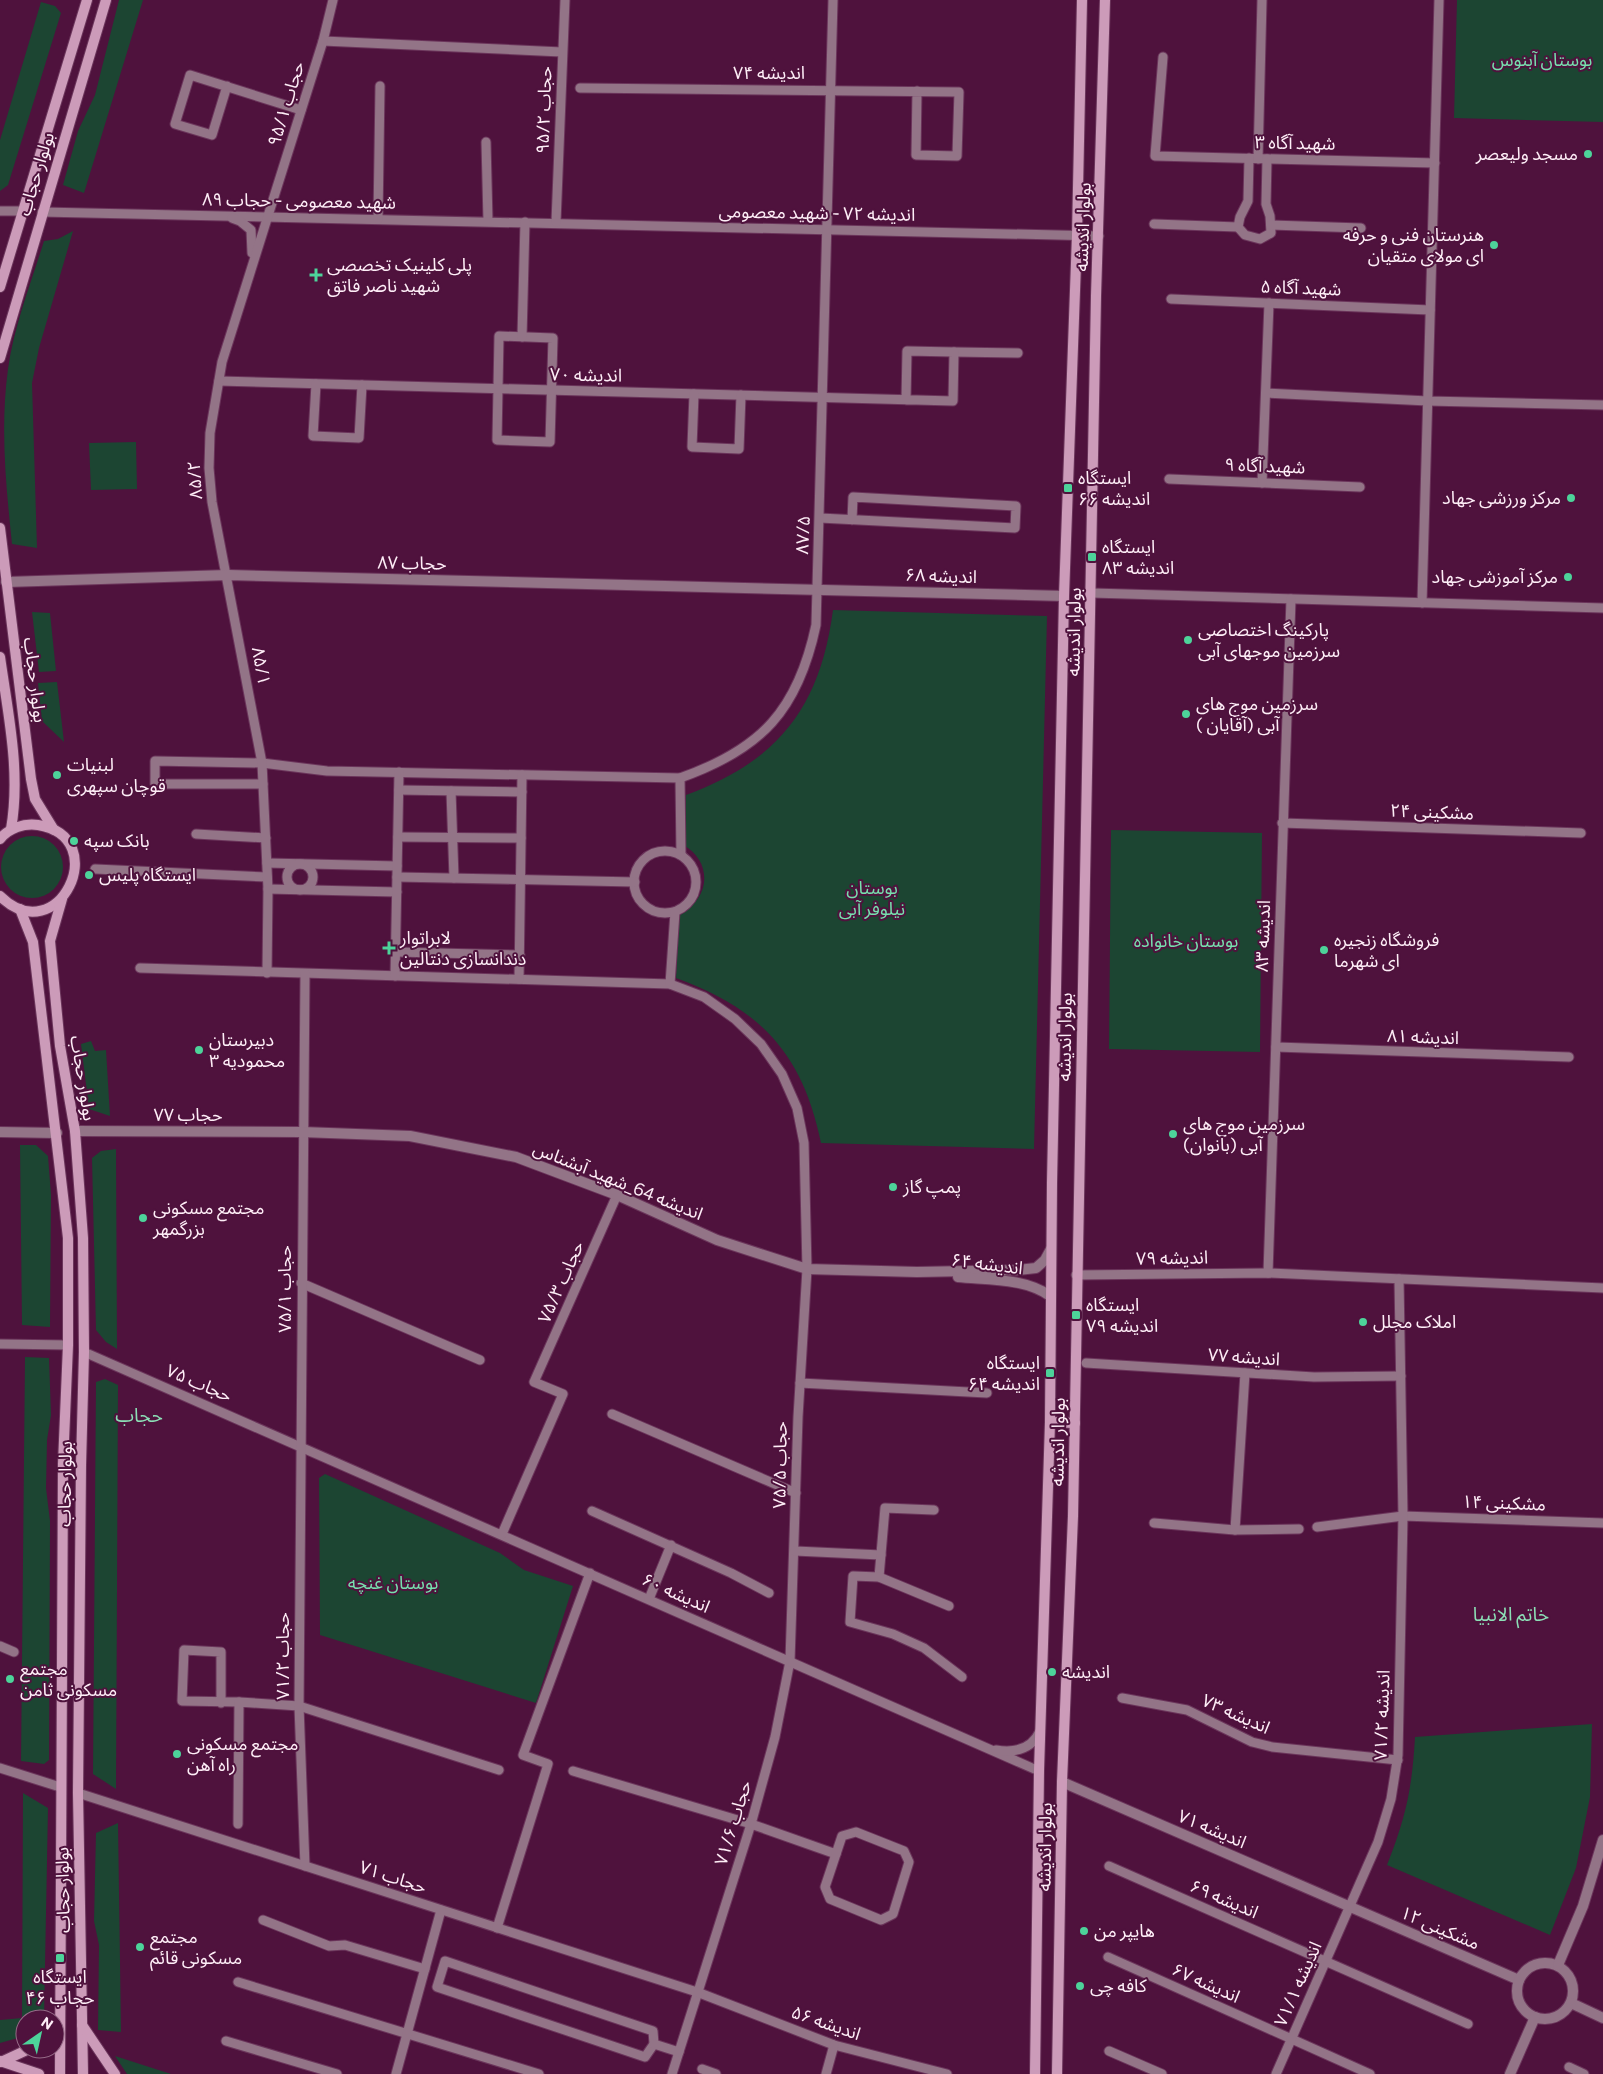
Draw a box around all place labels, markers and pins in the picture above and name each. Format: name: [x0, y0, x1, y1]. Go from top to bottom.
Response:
place label: مسجد ولیعصر: [1475, 142, 1578, 165]
marker: مسجد ولیعصر: [1582, 148, 1594, 160]
place label: هنرستان فنی و حرفه ای مولای متقیان: [1343, 223, 1484, 267]
marker: هنرستان فنی و حرفه ای مولای متقیان: [1488, 239, 1500, 251]
place label: پلی کلینیک تخصصی شهید ناصر فاتق: [327, 253, 472, 297]
marker: پلی کلینیک تخصصی شهید ناصر فاتق: [309, 268, 323, 282]
place label: ایستگاه اندیشه ۶۶: [1078, 466, 1150, 509]
marker: ایستگاه اندیشه ۶۶: [1062, 482, 1074, 494]
place label: مرکز ورزشی جهاد: [1442, 486, 1561, 509]
marker: مرکز ورزشی جهاد: [1565, 492, 1577, 504]
place label: ایستگاه اندیشه ۸۳: [1102, 535, 1174, 578]
marker: ایستگاه اندیشه ۸۳: [1086, 551, 1098, 563]
place label: مرکز آموزشی جهاد: [1432, 565, 1558, 588]
marker: مرکز آموزشی جهاد: [1562, 571, 1574, 583]
place label: پارکینگ اختصاصی سرزمین موجهای آبی: [1198, 618, 1340, 662]
marker: پارکینگ اختصاصی سرزمین موجهای آبی: [1182, 634, 1194, 646]
place label: سرزمین موج های آبی (آقایان ): [1196, 692, 1318, 736]
marker: سرزمین موج های آبی (آقایان ): [1180, 708, 1192, 720]
place label: لبنیات قوچان سپهری: [67, 753, 166, 797]
marker: لبنیات قوچان سپهری: [51, 769, 63, 781]
place label: بانک سپه: [84, 829, 150, 852]
marker: بانک سپه: [68, 835, 80, 847]
place label: ایستگاه پلیس: [99, 863, 196, 886]
marker: ایستگاه پلیس: [83, 869, 95, 881]
place label: لابراتوار دندانسازی دنتالین: [399, 926, 526, 970]
place label: فروشگاه زنجیره ای شهرما: [1334, 928, 1439, 972]
marker: لابراتوار دندانسازی دنتالین: [382, 941, 396, 955]
marker: فروشگاه زنجیره ای شهرما: [1318, 944, 1330, 956]
place label: دبیرستان محمودیه ۳: [209, 1028, 285, 1072]
marker: دبیرستان محمودیه ۳: [193, 1044, 205, 1056]
place label: سرزمین موج های آبی (بانوان): [1183, 1112, 1305, 1156]
marker: سرزمین موج های آبی (بانوان): [1167, 1128, 1179, 1140]
place label: پمپ گاز: [902, 1175, 961, 1199]
marker: پمپ گاز: [887, 1181, 899, 1193]
place label: مجتمع مسکونی بزرگمهر: [152, 1196, 265, 1240]
marker: مجتمع مسکونی بزرگمهر: [137, 1212, 149, 1224]
place label: ایستگاه اندیشه ۷۹: [1086, 1293, 1158, 1336]
marker: ایستگاه اندیشه ۷۹: [1070, 1309, 1082, 1321]
place label: املاک مجلل: [1373, 1310, 1456, 1333]
marker: املاک مجلل: [1357, 1316, 1369, 1328]
place label: ایستگاه اندیشه ۶۴: [968, 1351, 1040, 1394]
marker: ایستگاه اندیشه ۶۴: [1044, 1367, 1056, 1379]
place label: مجتمع مسکونی ثامن: [20, 1657, 117, 1701]
place label: اندیشه: [1062, 1660, 1110, 1682]
marker: اندیشه: [1046, 1666, 1058, 1678]
marker: مجتمع مسکونی ثامن: [4, 1673, 16, 1685]
place label: مجتمع مسکونی راه آهن: [187, 1732, 299, 1776]
marker: مجتمع مسکونی راه آهن: [171, 1748, 183, 1760]
place label: هایپر من: [1094, 1919, 1155, 1942]
place label: مجتمع مسکونی قائم: [150, 1925, 242, 1971]
marker: هایپر من: [1078, 1925, 1090, 1937]
marker: مجتمع مسکونی قائم: [134, 1941, 146, 1953]
marker: ایستگاه حجاب ۴۶: [54, 1952, 66, 1964]
place label: ایستگاه حجاب ۴۶: [25, 1965, 95, 2008]
place label: کافه چی: [1090, 1974, 1147, 1997]
marker: کافه چی: [1074, 1980, 1086, 1992]

